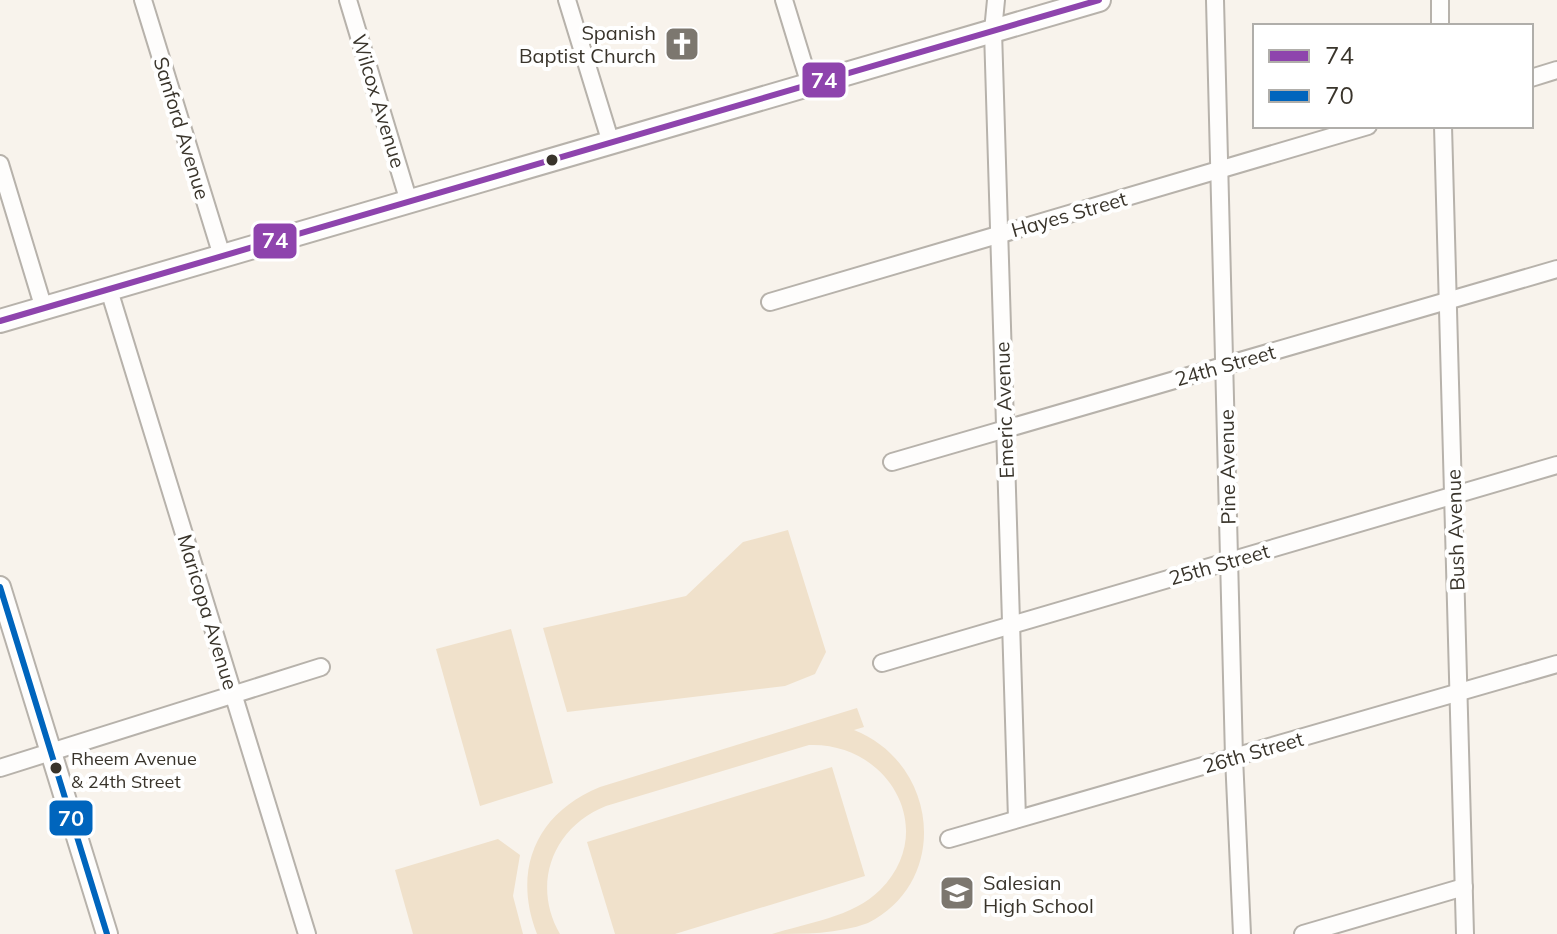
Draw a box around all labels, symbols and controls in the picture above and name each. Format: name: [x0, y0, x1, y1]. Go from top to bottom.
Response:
place label: Spanish Baptist Church: [519, 20, 656, 68]
legend: [1253, 24, 1533, 128]
church icon: Spanish Baptist Church: [663, 25, 701, 63]
street label: Wilcox Avenue: [347, 31, 411, 171]
text: 74: [1325, 40, 1354, 70]
street label: Sanford Avenue: [148, 54, 216, 202]
line badge: 74: [801, 61, 847, 99]
text: 74: [811, 66, 837, 94]
text: 70: [1325, 80, 1354, 110]
unlabelled marker: [544, 152, 560, 168]
street label: Hayes Street: [1008, 186, 1130, 242]
line badge: 74: [252, 222, 298, 260]
text: 74: [262, 226, 288, 254]
street label: 24th Street: [1172, 339, 1278, 391]
street label: Emeric Avenue: [989, 341, 1019, 479]
street label: Pine Avenue: [1213, 409, 1241, 525]
street label: Bush Avenue: [1440, 469, 1470, 591]
street label: Maricopa Avenue: [172, 531, 244, 693]
street label: 25th Street: [1166, 538, 1272, 590]
street label: 26th Street: [1200, 726, 1306, 778]
place label: Rheem Avenue & 24th Street: [71, 747, 197, 793]
marker: Rheem Avenue & 24th Street: [48, 760, 64, 776]
line badge: 70: [48, 799, 94, 837]
text: 70: [58, 804, 84, 832]
place label: Salesian High School: [983, 870, 1094, 918]
school or university icon: Salesian High School: [938, 874, 976, 912]

